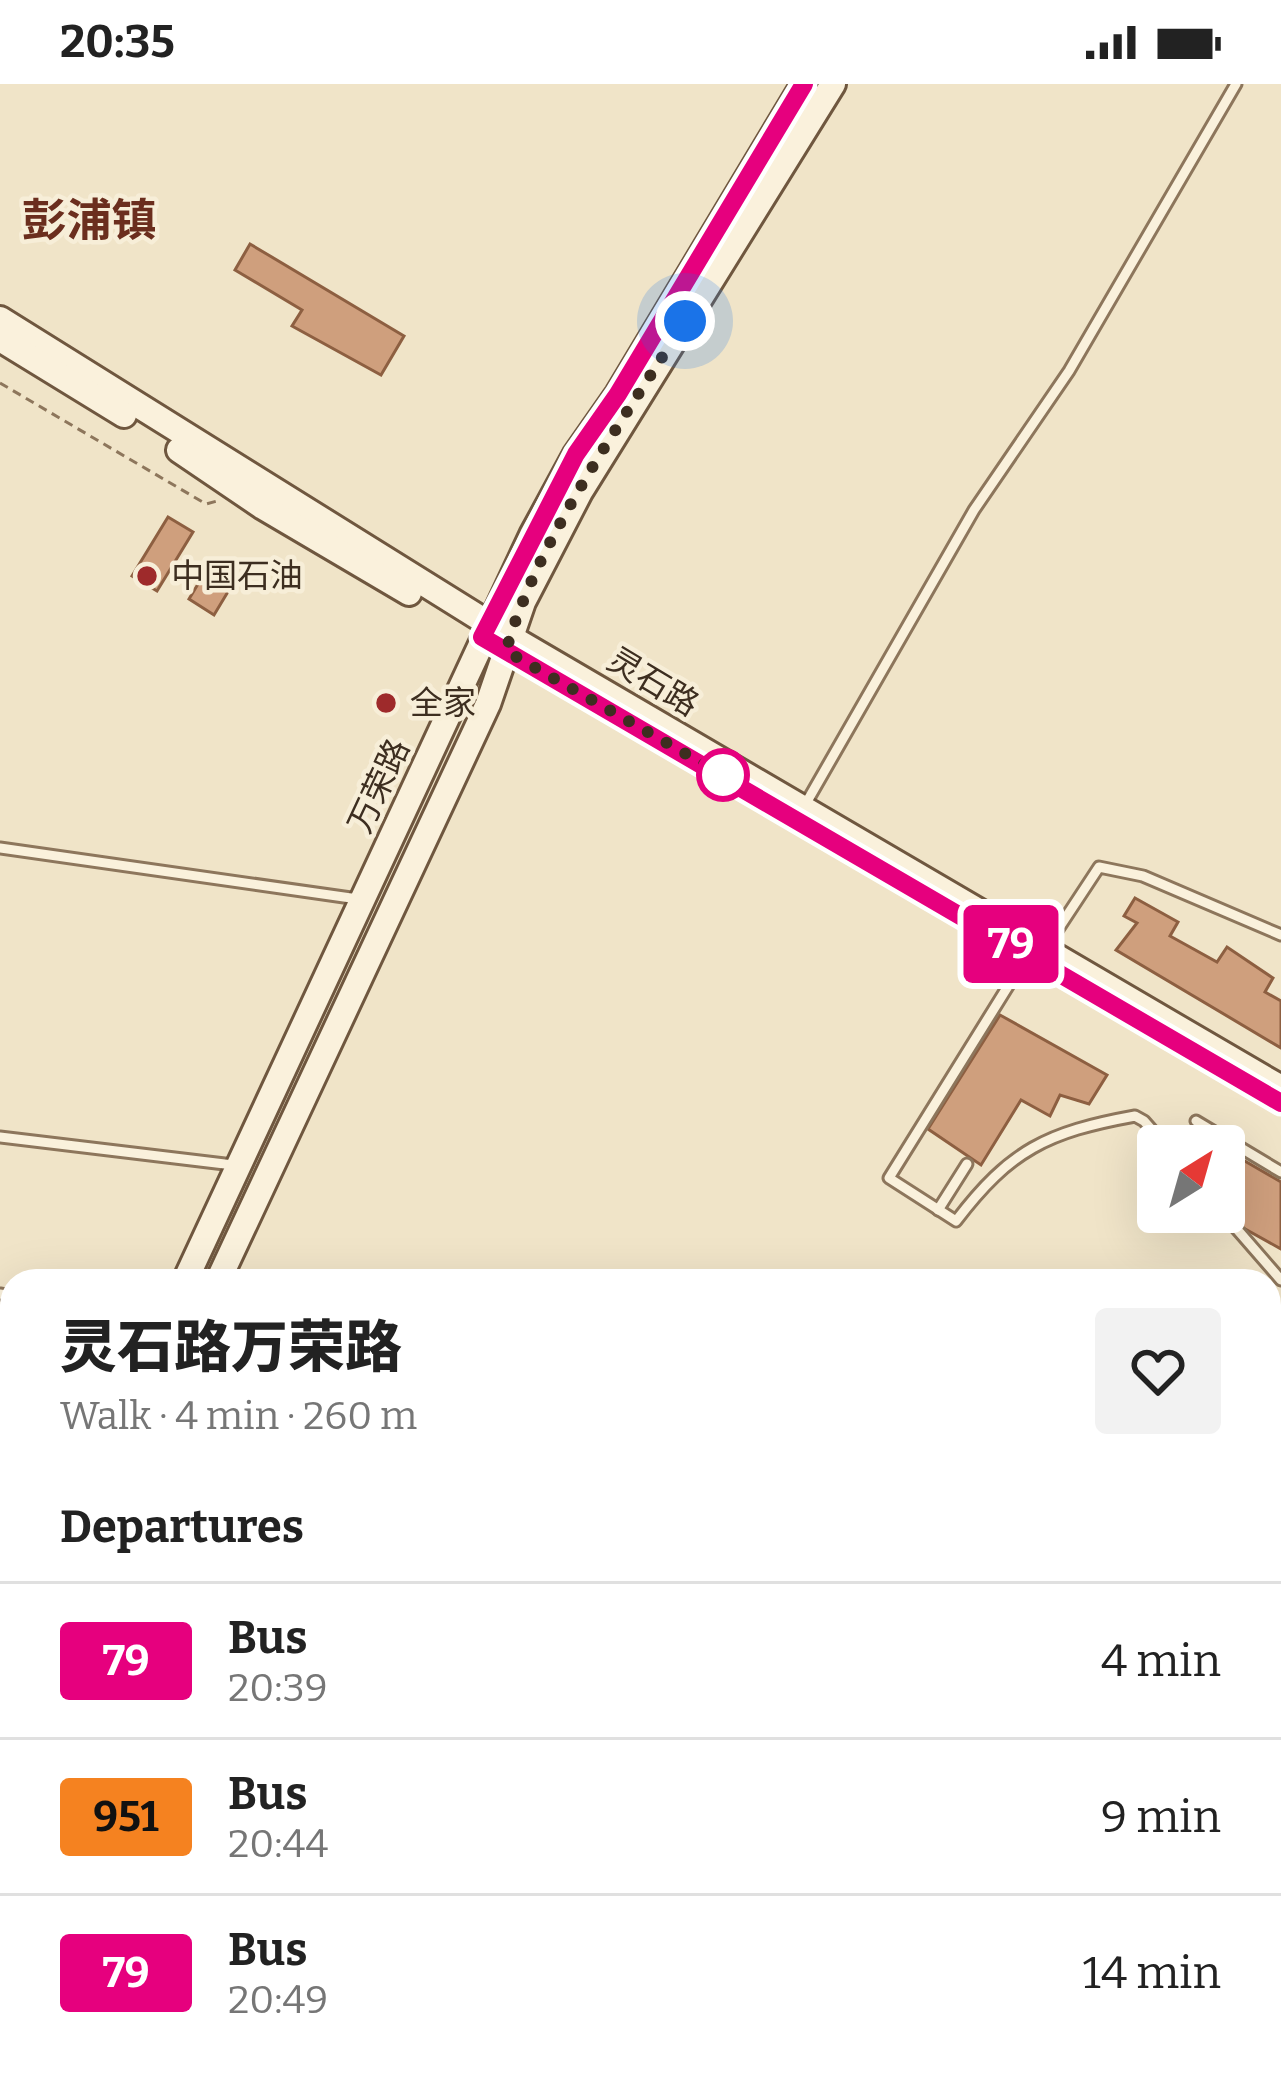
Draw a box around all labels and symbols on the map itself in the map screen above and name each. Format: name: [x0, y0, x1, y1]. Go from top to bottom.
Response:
district label: 彭浦镇: [21, 194, 157, 248]
your location: [655, 291, 715, 351]
place label: 中国石油: [171, 556, 303, 596]
marker: 中国石油: [134, 563, 160, 589]
street label: 灵石路: [600, 639, 706, 725]
place label: 全家: [410, 683, 476, 723]
marker: 全家: [373, 690, 399, 716]
street label: 万荣路: [340, 733, 418, 839]
unlabelled marker: [698, 750, 748, 800]
line badge: 79: [957, 905, 1065, 983]
north arrow: [1137, 1125, 1245, 1233]

